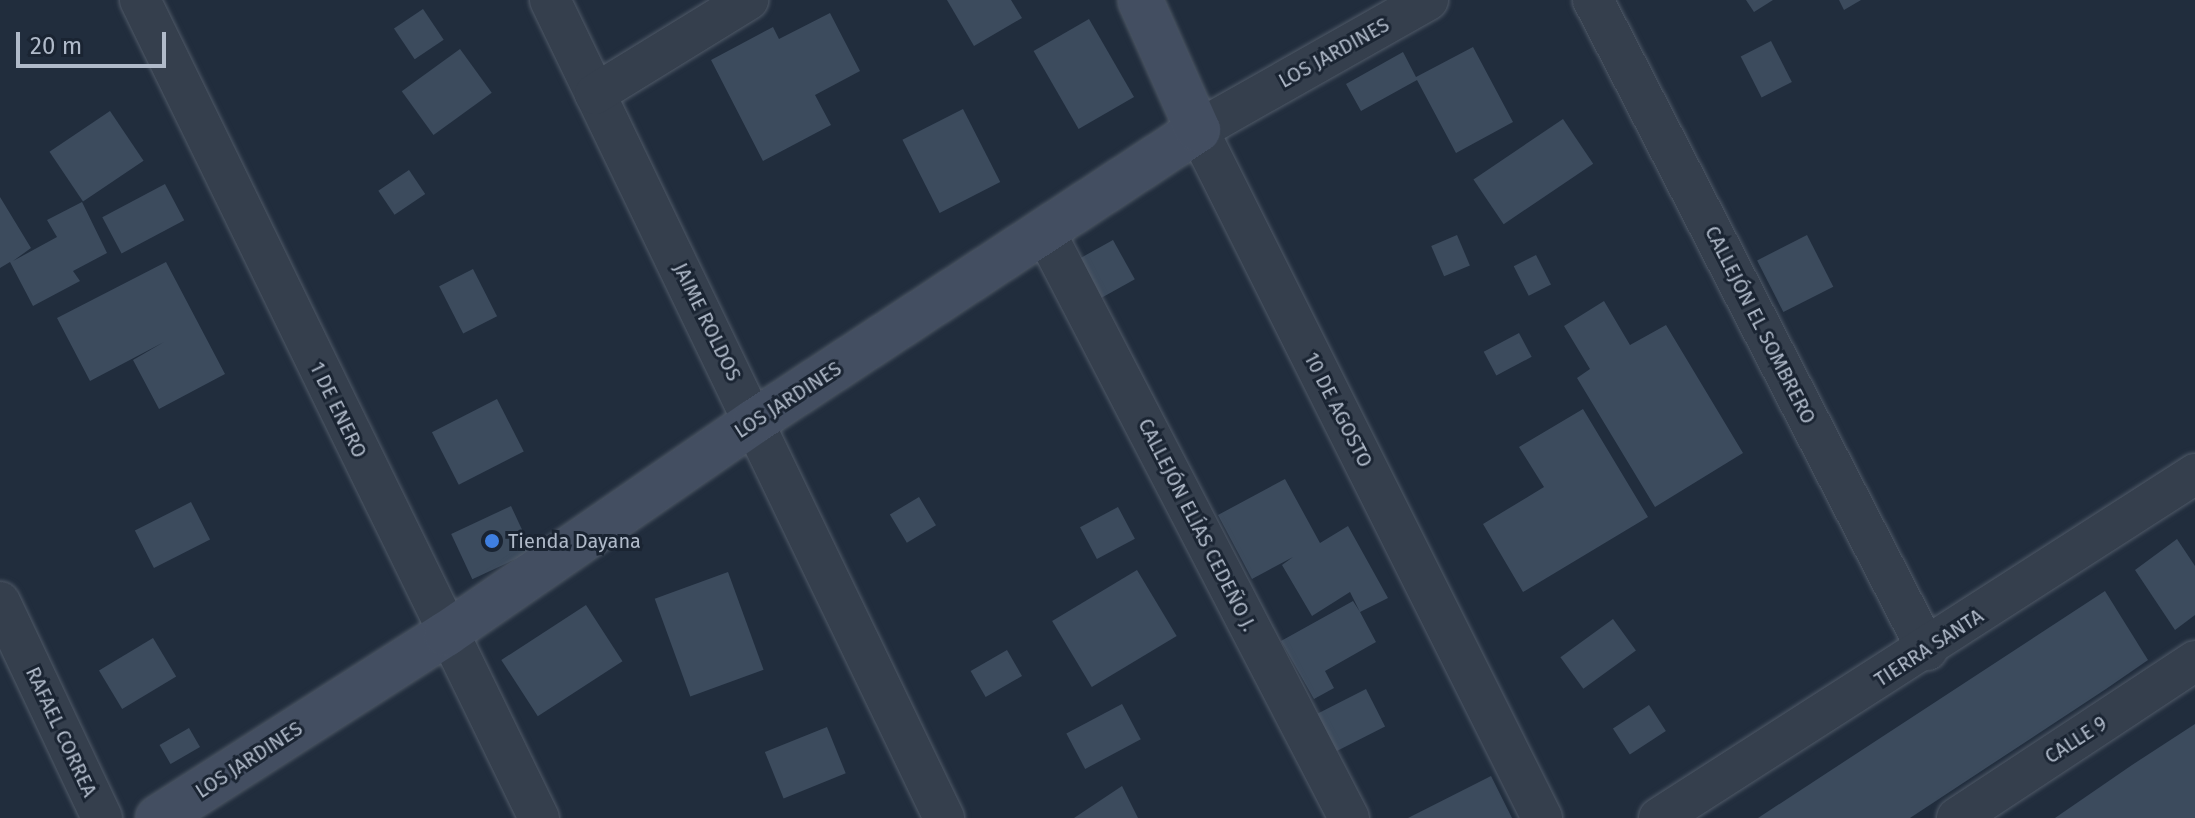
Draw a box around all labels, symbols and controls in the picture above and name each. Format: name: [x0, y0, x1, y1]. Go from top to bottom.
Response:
street label: LOS JARDINES: [1275, 13, 1393, 93]
scale bar: [20, 16, 170, 66]
text: 20 m: [30, 32, 82, 60]
street label: CALLEJÓN EL SOMBRERO: [1700, 222, 1820, 428]
street label: JAIME ROLDOS: [668, 259, 746, 385]
street label: 10 DE AGOSTO: [1299, 349, 1377, 471]
street label: LOS JARDINES: [730, 357, 846, 443]
street label: 1 DE ENERO: [304, 358, 372, 462]
street label: CALLEJÓN ELÍAS CEDEÑO J.: [1133, 415, 1261, 635]
place label: Tienda Dayana: [508, 529, 641, 553]
marker: Tienda Dayana: [483, 532, 501, 550]
street label: TIERRA SANTA: [1870, 604, 1988, 692]
street label: RAFAEL CORREA: [20, 663, 102, 801]
street label: CALLE 9: [2040, 711, 2112, 769]
street label: LOS JARDINES: [191, 717, 307, 803]

